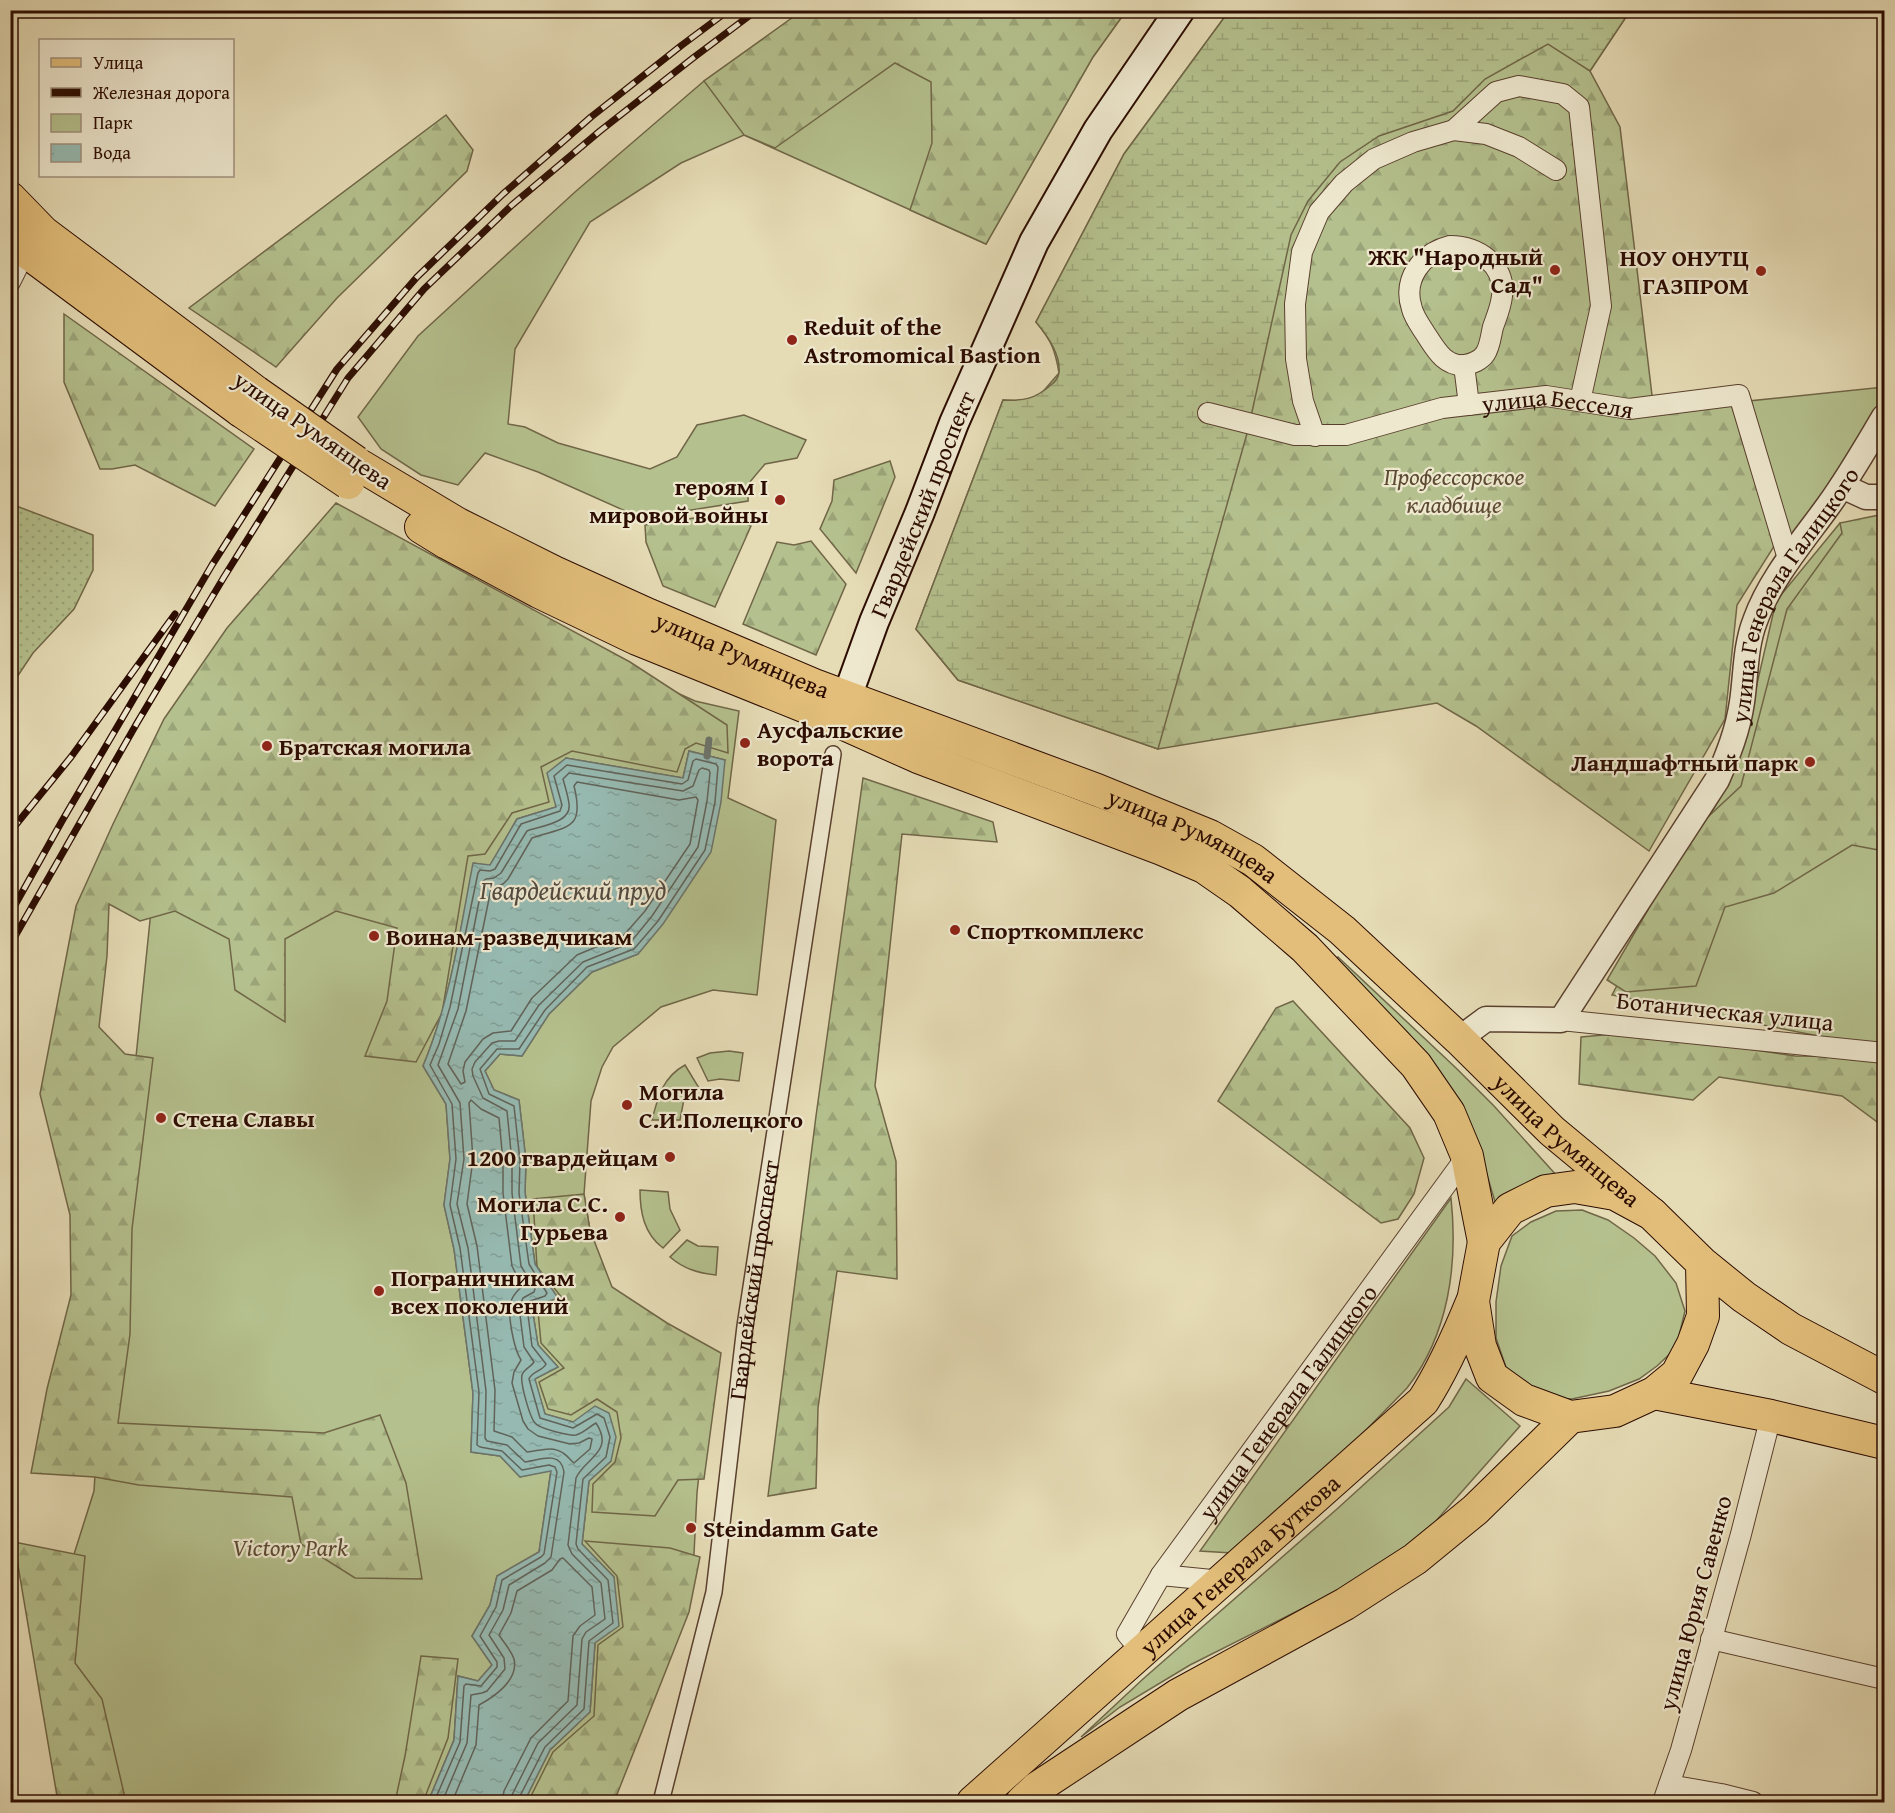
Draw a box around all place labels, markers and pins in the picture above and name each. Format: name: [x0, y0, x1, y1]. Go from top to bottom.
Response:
place label: ЖК "Народный Сад": [1367, 239, 1543, 302]
place label: НОУ ОНУТЦ ГАЗПРОМ: [1620, 240, 1749, 303]
marker: ЖК "Народный Сад": [1548, 263, 1562, 277]
marker: НОУ ОНУТЦ ГАЗПРОМ: [1754, 264, 1768, 278]
place label: Reduit of the Astromomical Bastion: [804, 309, 1041, 372]
marker: Reduit of the Astromomical Bastion: [785, 333, 799, 347]
place label: героям I мировой войны: [589, 469, 768, 532]
marker: героям I мировой войны: [773, 493, 787, 507]
place label: Аусфальские ворота: [757, 712, 904, 775]
place label: Братская могила: [279, 729, 472, 764]
marker: Аусфальские ворота: [738, 736, 752, 750]
marker: Братская могила: [260, 739, 274, 753]
place label: Ландшафтный парк: [1571, 745, 1798, 780]
marker: Ландшафтный парк: [1803, 755, 1817, 769]
place label: Спорткомплекс: [967, 913, 1144, 948]
place label: Воинам-разведчикам: [386, 919, 632, 954]
marker: Спорткомплекс: [948, 923, 962, 937]
marker: Воинам-разведчикам: [367, 929, 381, 943]
place label: Могила С.И.Полецкого: [639, 1074, 803, 1137]
marker: Могила С.И.Полецкого: [620, 1098, 634, 1112]
place label: Стена Славы: [173, 1101, 315, 1136]
marker: Стена Славы: [154, 1111, 168, 1125]
place label: 1200 гвардейцам: [466, 1140, 658, 1175]
marker: 1200 гвардейцам: [663, 1150, 677, 1164]
place label: Могила С.С. Гурьева: [477, 1186, 609, 1249]
marker: Могила С.С. Гурьева: [613, 1210, 627, 1224]
place label: Пограничникам всех поколений: [391, 1260, 575, 1323]
marker: Пограничникам всех поколений: [372, 1284, 386, 1298]
place label: Steindamm Gate: [703, 1511, 879, 1546]
marker: Steindamm Gate: [684, 1521, 698, 1535]

